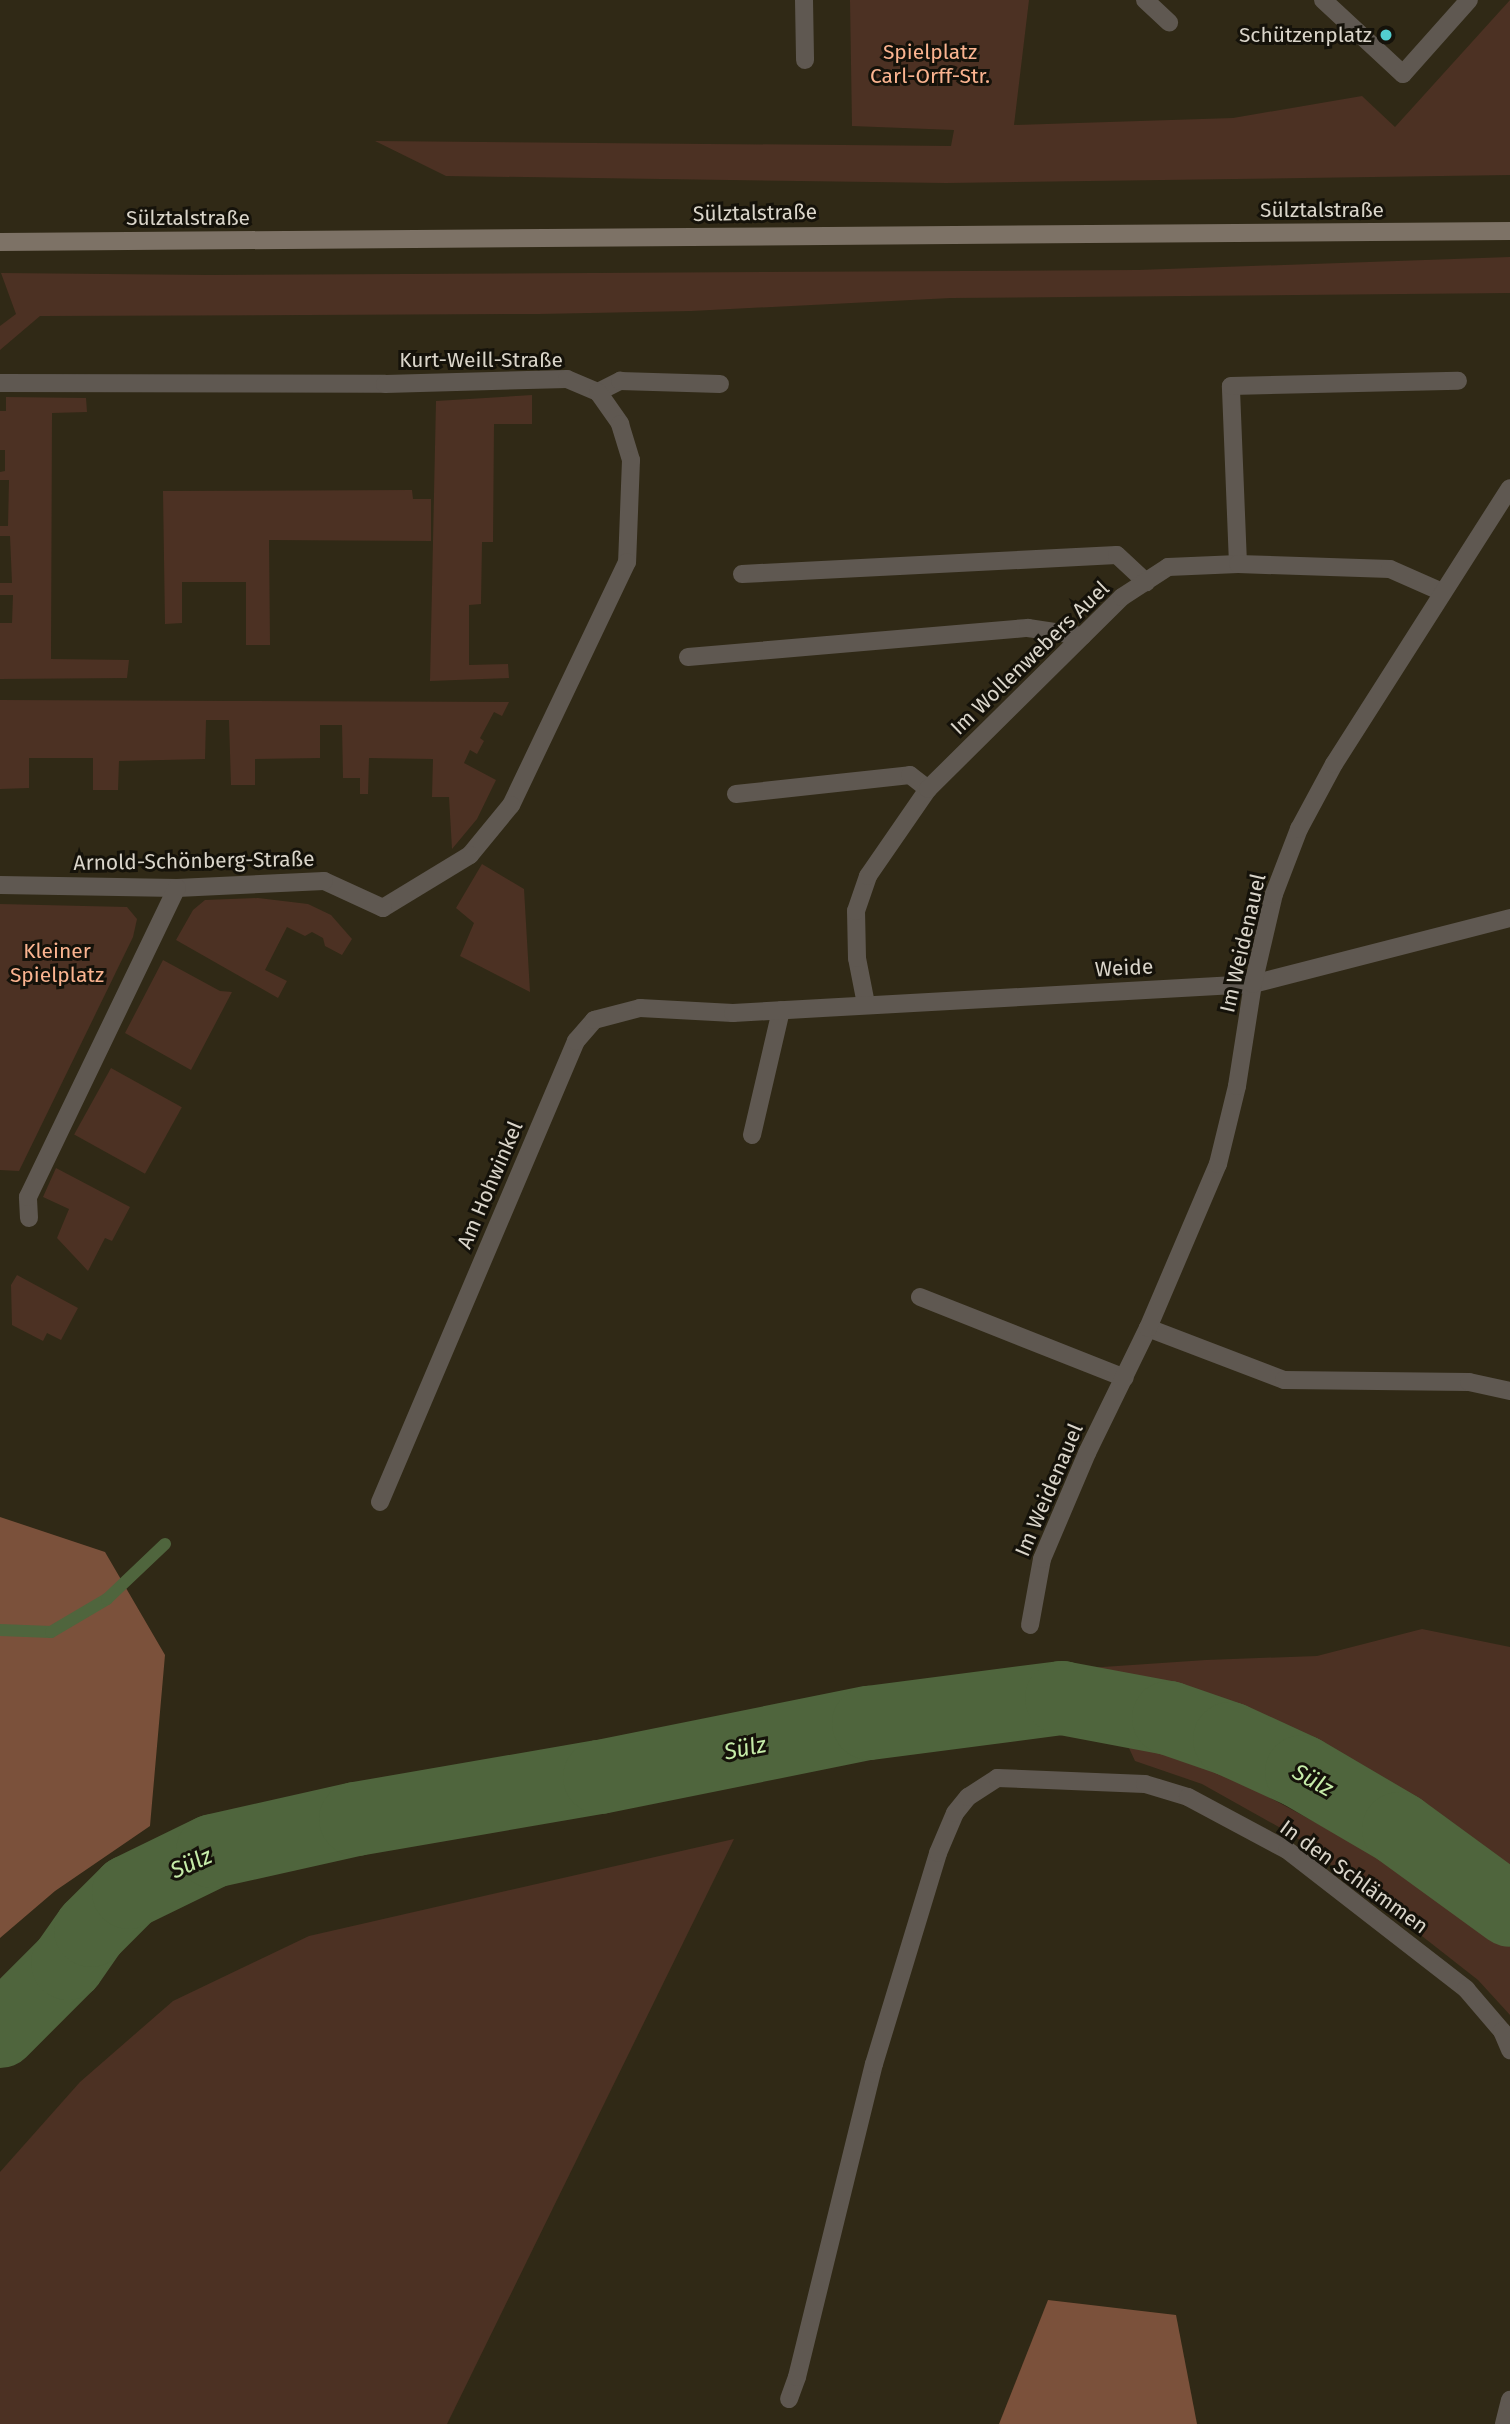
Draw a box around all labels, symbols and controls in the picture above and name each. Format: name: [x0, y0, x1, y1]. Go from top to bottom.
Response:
place label: Schützenplatz: [1239, 22, 1372, 48]
marker: Schützenplatz: [1378, 27, 1394, 43]
park label: Spielplatz Carl-Orff-Str.: [870, 39, 990, 89]
street label: Sülztalstraße: [1260, 197, 1384, 223]
street label: Sülztalstraße: [693, 199, 817, 227]
street label: Sülztalstraße: [126, 205, 250, 231]
street label: Kurt-Weill-Straße: [399, 347, 563, 373]
street label: Im Wollenwebers Auel: [946, 576, 1114, 740]
street label: Arnold-Schönberg-Straße: [73, 846, 315, 876]
street label: Im Weidenauel: [1215, 871, 1271, 1015]
park label: Kleiner Spielplatz: [10, 938, 104, 988]
street label: Weide: [1094, 954, 1154, 982]
street label: Am Hohwinkel: [452, 1118, 528, 1252]
street label: Im Weidenauel: [1010, 1420, 1088, 1560]
water label: Sülz: [722, 1730, 768, 1766]
water label: Sülz: [1288, 1758, 1338, 1802]
street label: In den Schlämmen: [1275, 1815, 1433, 1939]
water label: Sülz: [166, 1842, 216, 1884]

